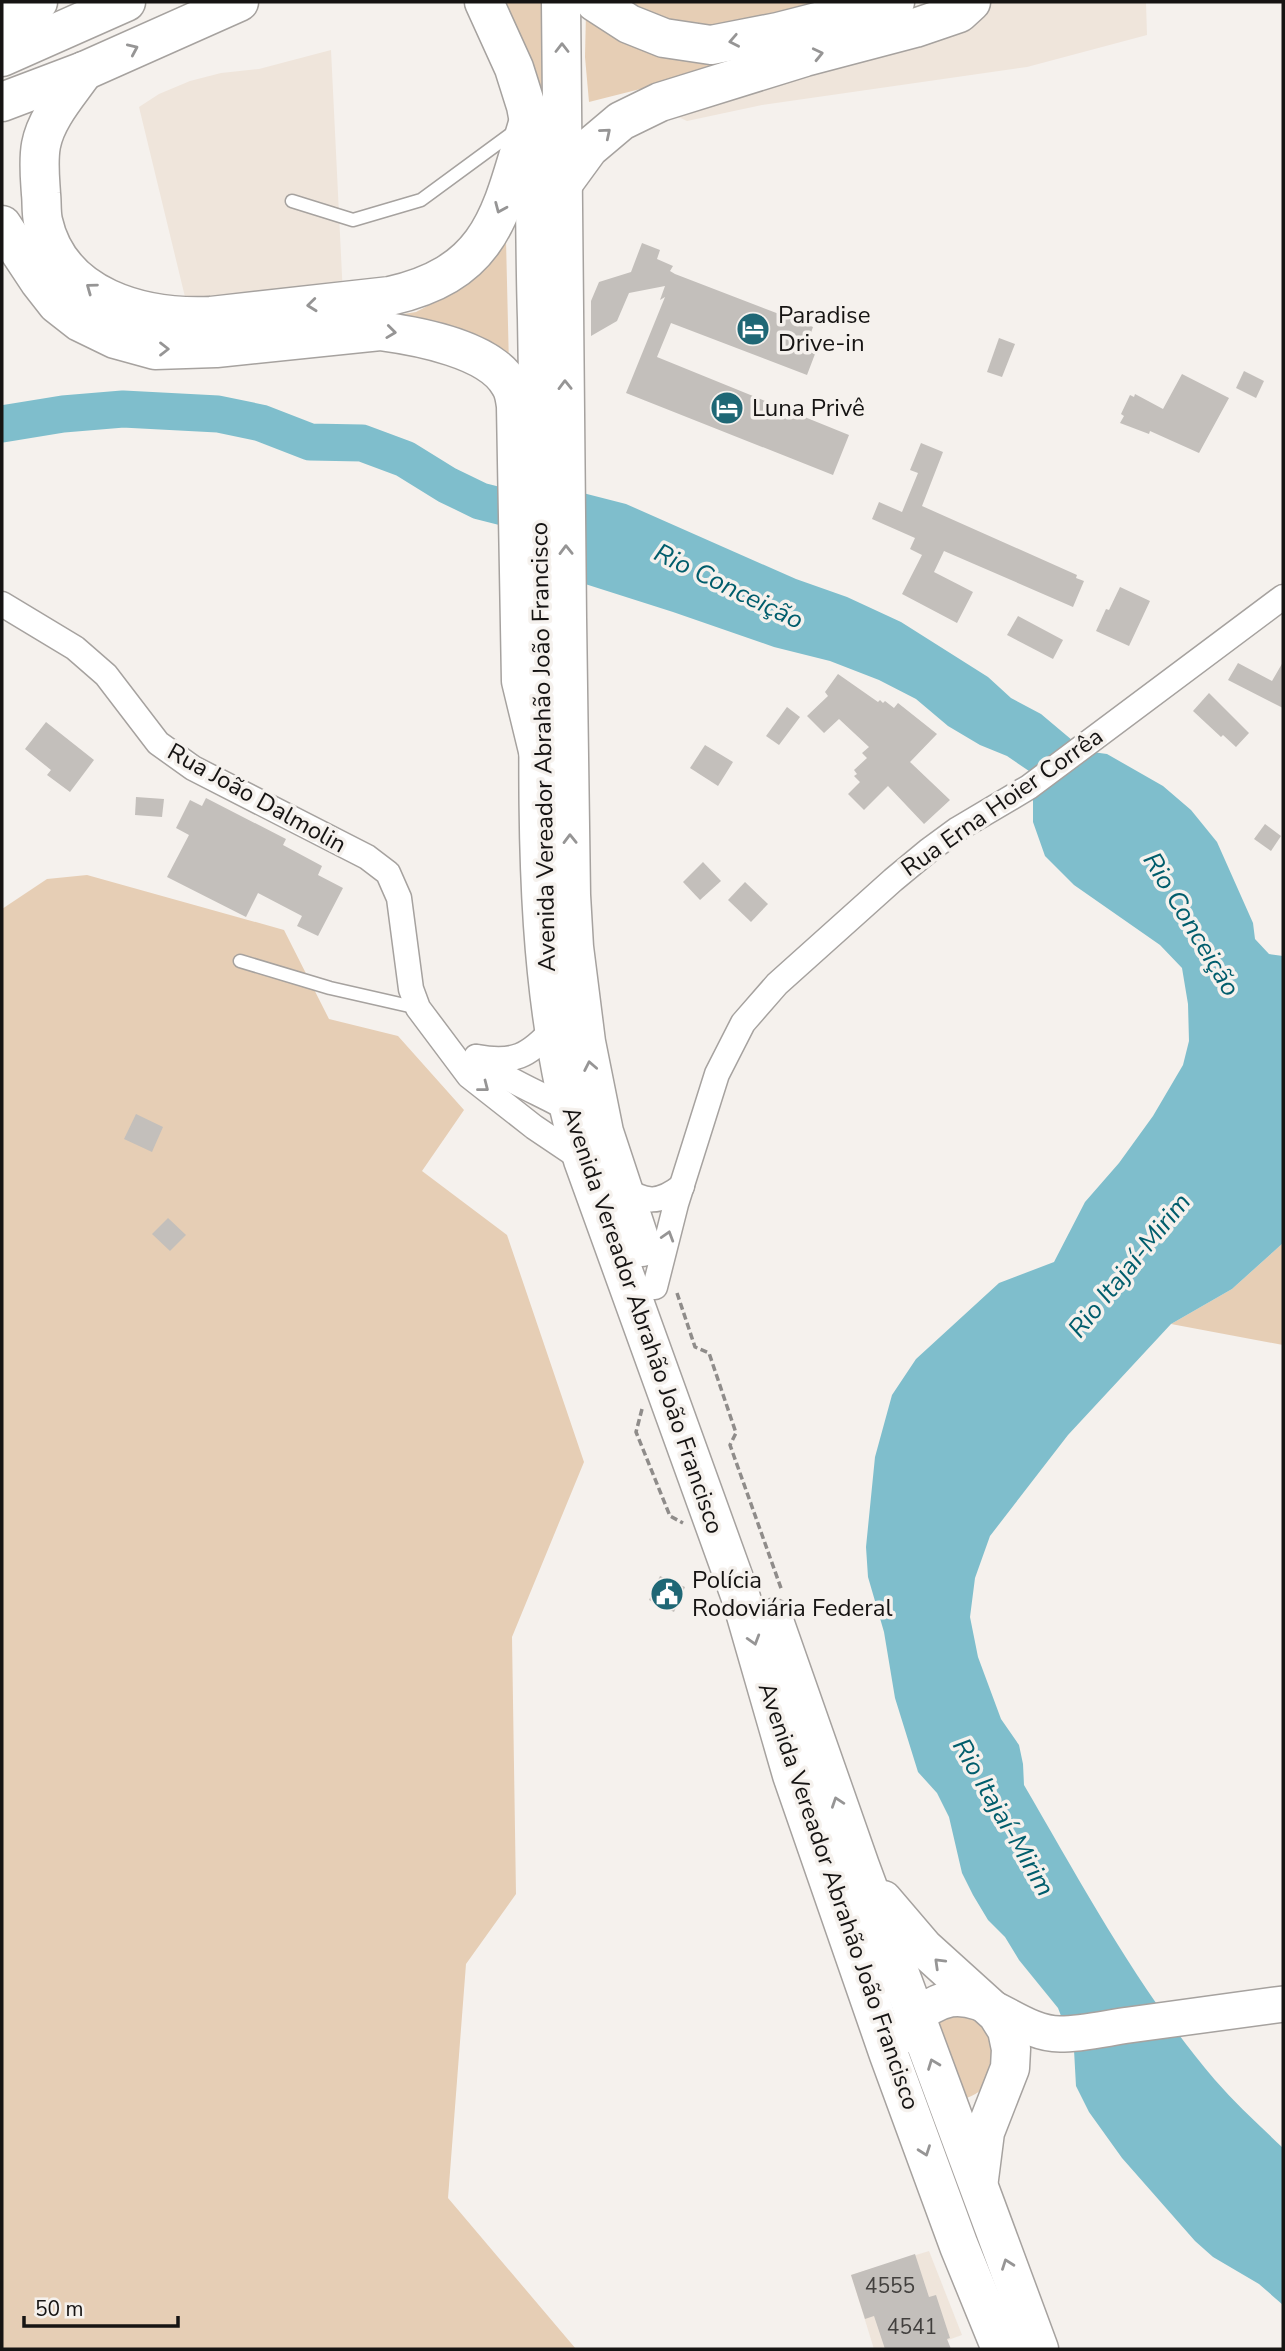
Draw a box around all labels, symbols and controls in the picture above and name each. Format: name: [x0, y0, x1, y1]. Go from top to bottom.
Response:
one-way arrow: [728, 32, 740, 47]
one-way arrow: [554, 42, 570, 53]
one-way arrow: [126, 43, 138, 57]
one-way arrow: [812, 48, 824, 62]
one-way arrow: [598, 129, 611, 141]
one-way arrow: [494, 201, 508, 213]
one-way arrow: [86, 284, 99, 297]
one-way arrow: [306, 297, 317, 312]
place label: Paradise Drive-in: [778, 299, 870, 359]
hotel icon: Paradise Drive-in: [734, 310, 772, 348]
one-way arrow: [385, 325, 397, 340]
one-way arrow: [160, 341, 170, 357]
one-way arrow: [557, 379, 573, 390]
hotel icon: Luna Privê: [708, 389, 746, 427]
place label: Luna Privê: [752, 392, 865, 424]
street label: Avenida Vereador Abrahão João Francisco: [523, 522, 563, 972]
water label: Rio Conceição: [648, 535, 809, 638]
one-way arrow: [559, 544, 574, 555]
street label: Rua Erna Hoier Corrêa: [895, 720, 1109, 884]
street label: Rua João Dalmolin: [162, 736, 352, 860]
one-way arrow: [562, 834, 578, 844]
water label: Rio Conceição: [1135, 846, 1248, 1003]
one-way arrow: [584, 1060, 599, 1072]
one-way arrow: [476, 1079, 488, 1092]
street label: Avenida Vereador Abrahão João Francisco: [555, 1102, 731, 1538]
water label: Rio Itajaí-Mirim: [1060, 1186, 1199, 1345]
one-way arrow: [659, 1230, 674, 1242]
place label: Polícia Rodoviária Federal: [692, 1564, 893, 1624]
public building icon: Polícia Rodoviária Federal: [648, 1575, 686, 1613]
one-way arrow: [745, 1633, 760, 1645]
street label: Avenida Vereador Abrahão João Francisco: [751, 1678, 927, 2114]
water label: Rio Itajaí-Mirim: [944, 1732, 1063, 1903]
one-way arrow: [832, 1796, 846, 1808]
one-way arrow: [934, 1958, 947, 1971]
one-way arrow: [928, 2059, 942, 2071]
one-way arrow: [916, 2145, 930, 2157]
one-way arrow: [1001, 2259, 1015, 2271]
house number: 4555: [865, 2272, 915, 2300]
scale bar: [24, 2284, 178, 2328]
text: 50 m: [35, 2295, 84, 2323]
house number: 4541: [887, 2313, 937, 2341]

